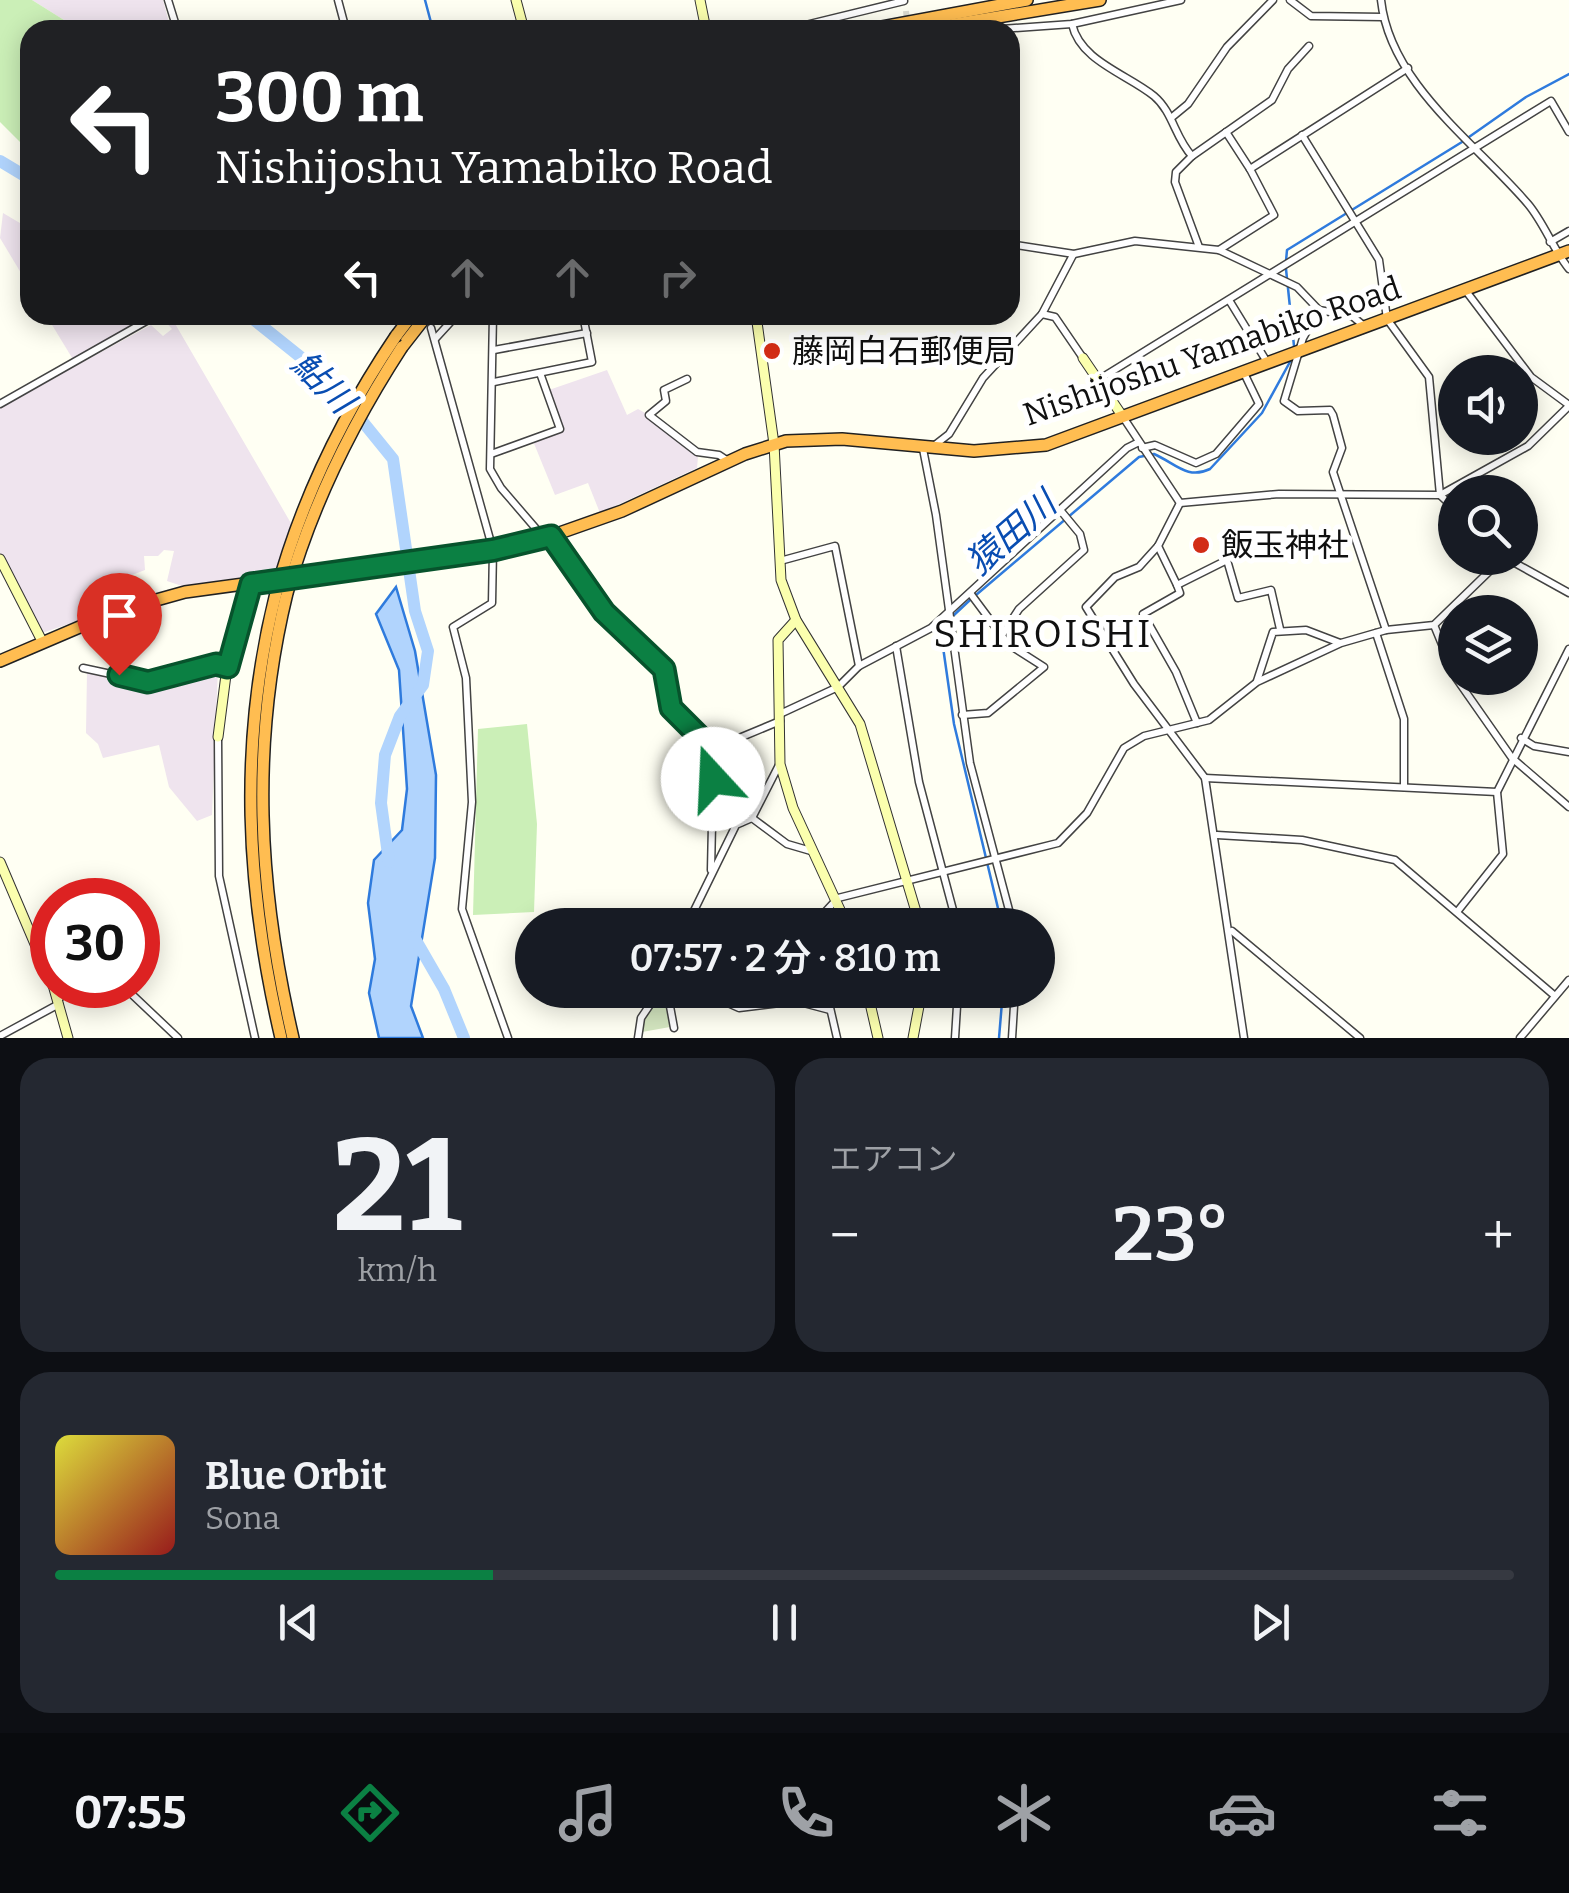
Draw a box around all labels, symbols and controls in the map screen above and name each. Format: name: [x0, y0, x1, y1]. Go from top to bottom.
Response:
text: 300 m: [215, 56, 424, 140]
icon: left: [50, 60, 180, 190]
text: Nishijoshu Yamabiko Road: [215, 141, 773, 195]
icon: left: [335, 250, 390, 305]
icon: ahead: [440, 250, 495, 305]
icon: ahead: [545, 250, 600, 305]
icon: right: [650, 250, 705, 305]
street label: Nishijoshu Yamabiko Road: [1018, 268, 1406, 434]
place label: 藤岡白石郵便局: [792, 332, 1016, 370]
marker: 藤岡白石郵便局: [761, 340, 783, 362]
water label: 鮎川: [283, 342, 365, 424]
map controls: [1438, 355, 1538, 695]
button: sound: [1438, 355, 1538, 455]
button: search: [1438, 475, 1538, 575]
water label: 猿田川: [958, 480, 1067, 583]
place label: 飯玉神社: [1221, 526, 1349, 564]
marker: 飯玉神社: [1190, 534, 1212, 556]
pin: [77, 573, 162, 676]
icon: arrive: [92, 588, 147, 643]
button: layers: [1438, 595, 1538, 695]
district label: SHIROISHI: [933, 611, 1153, 657]
position arrow: [661, 727, 765, 831]
speed limit sign: 30: [30, 878, 160, 1008]
text: 07:57 · 2 分 · 810 m: [629, 935, 941, 981]
text: 21: [333, 1108, 462, 1264]
text: エアコン: [830, 1140, 958, 1178]
text: 23°: [1112, 1190, 1230, 1280]
text: −: [830, 1203, 860, 1269]
text: +: [1483, 1203, 1514, 1269]
text: km/h: [358, 1251, 437, 1289]
text: Blue Orbit: [205, 1453, 387, 1499]
text: Sona: [205, 1499, 280, 1537]
icon: previous: [271, 1595, 326, 1650]
icon: pause: [757, 1595, 812, 1650]
icon: next: [1243, 1595, 1298, 1650]
icon: directions: [335, 1778, 405, 1848]
icon: music: [553, 1778, 623, 1848]
icon: phone: [771, 1778, 841, 1848]
icon: climate: [989, 1778, 1059, 1848]
icon: car: [1207, 1778, 1277, 1848]
icon: filters: [1425, 1778, 1495, 1848]
text: 07:55: [74, 1786, 187, 1840]

